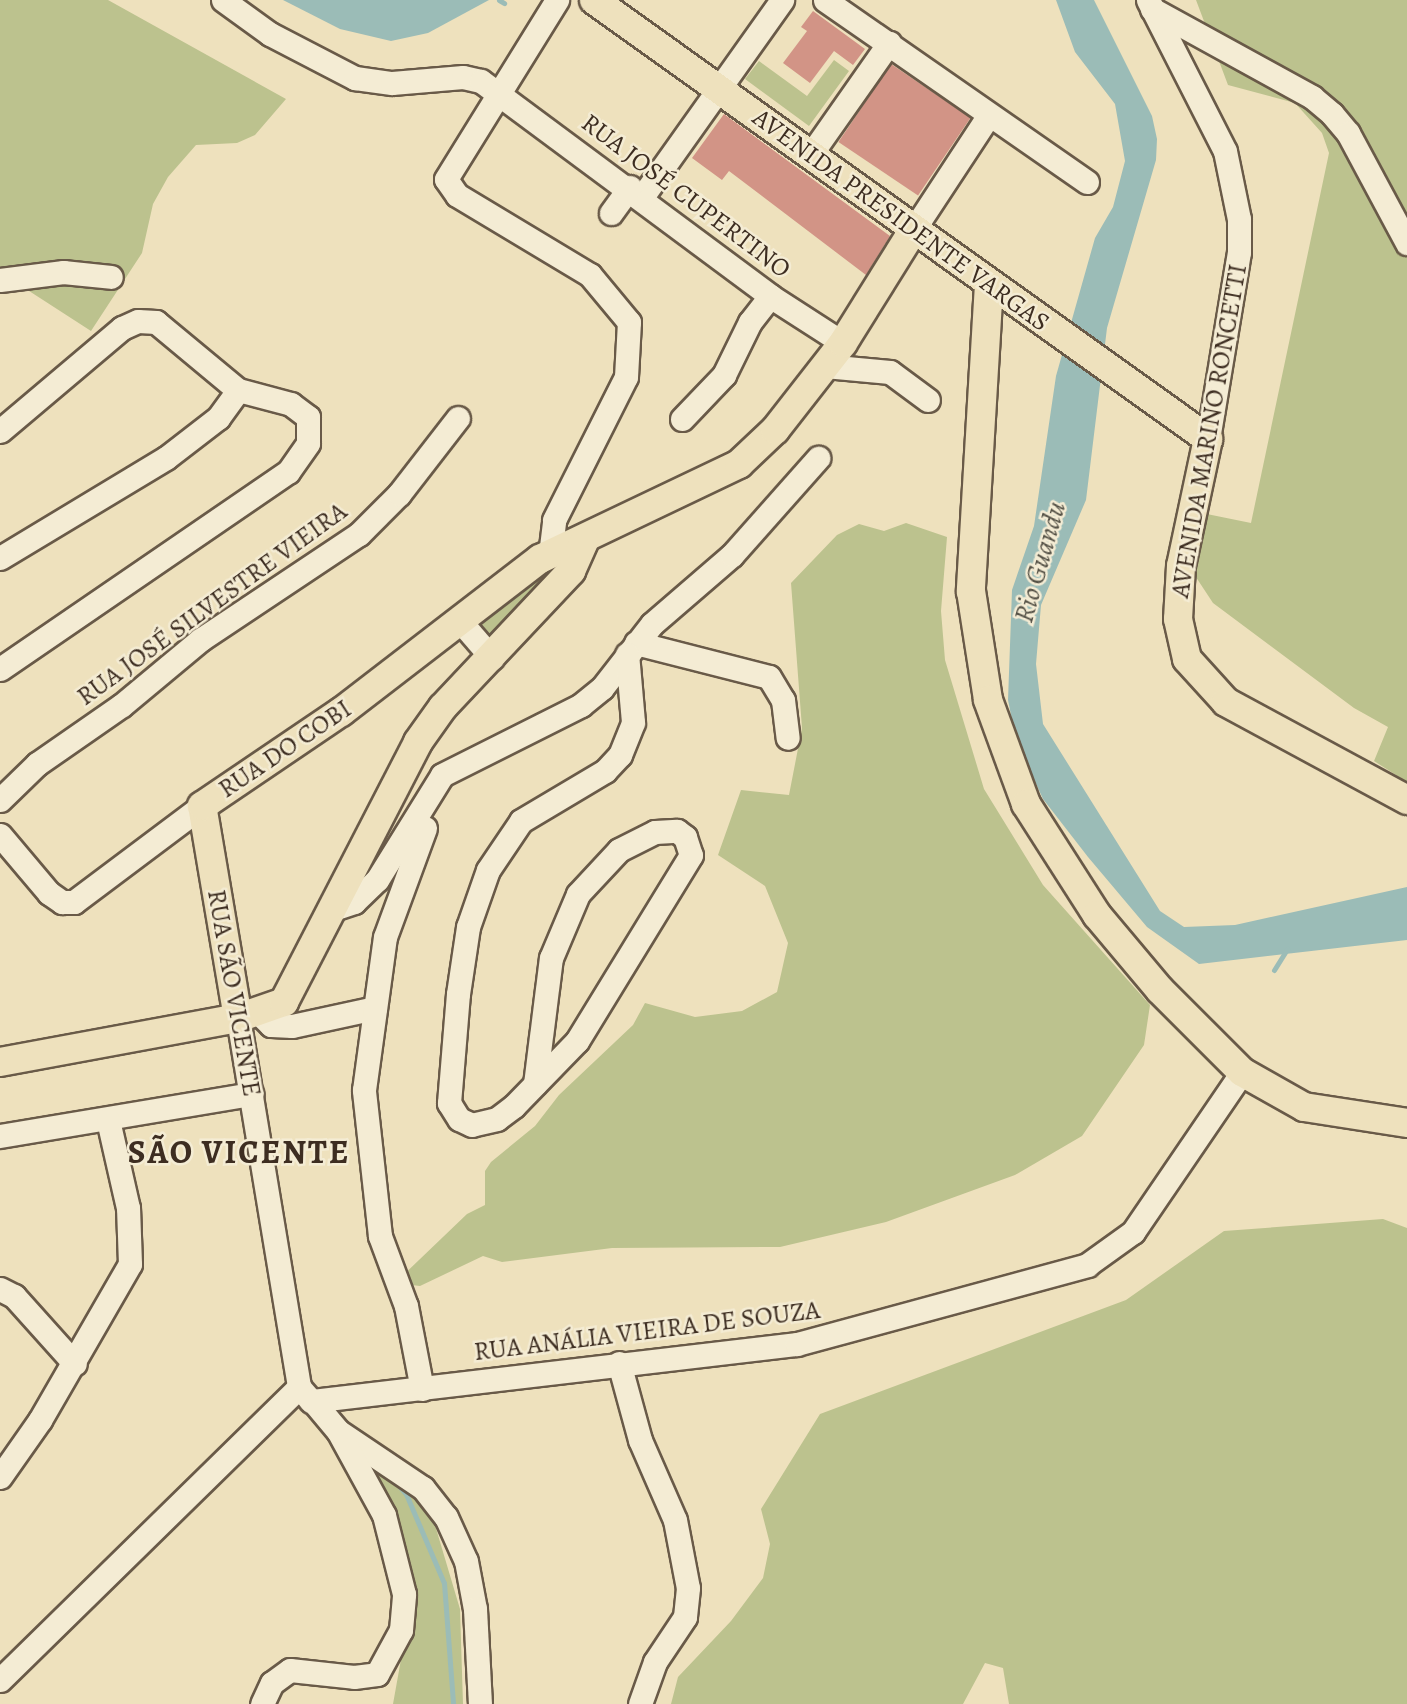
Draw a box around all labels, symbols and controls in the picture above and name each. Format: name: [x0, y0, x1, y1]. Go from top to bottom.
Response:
street label: AVENIDA PRESIDENTE VARGAS: [747, 102, 1055, 338]
street label: RUA JOSÉ CUPERTINO: [575, 107, 797, 285]
street label: AVENIDA MARINO RONCETTI: [1164, 262, 1254, 600]
street label: RUA JOSÉ SILVESTRE VIEIRA: [71, 496, 353, 712]
water label: Rio Guandu: [1007, 498, 1073, 626]
street label: RUA DO COBI: [213, 693, 357, 805]
street label: RUA SÃO VICENTE: [200, 887, 268, 1099]
district label: SÃO VICENTE: [129, 1132, 349, 1172]
street label: RUA ANÁLIA VIEIRA DE SOUZA: [472, 1294, 822, 1368]

